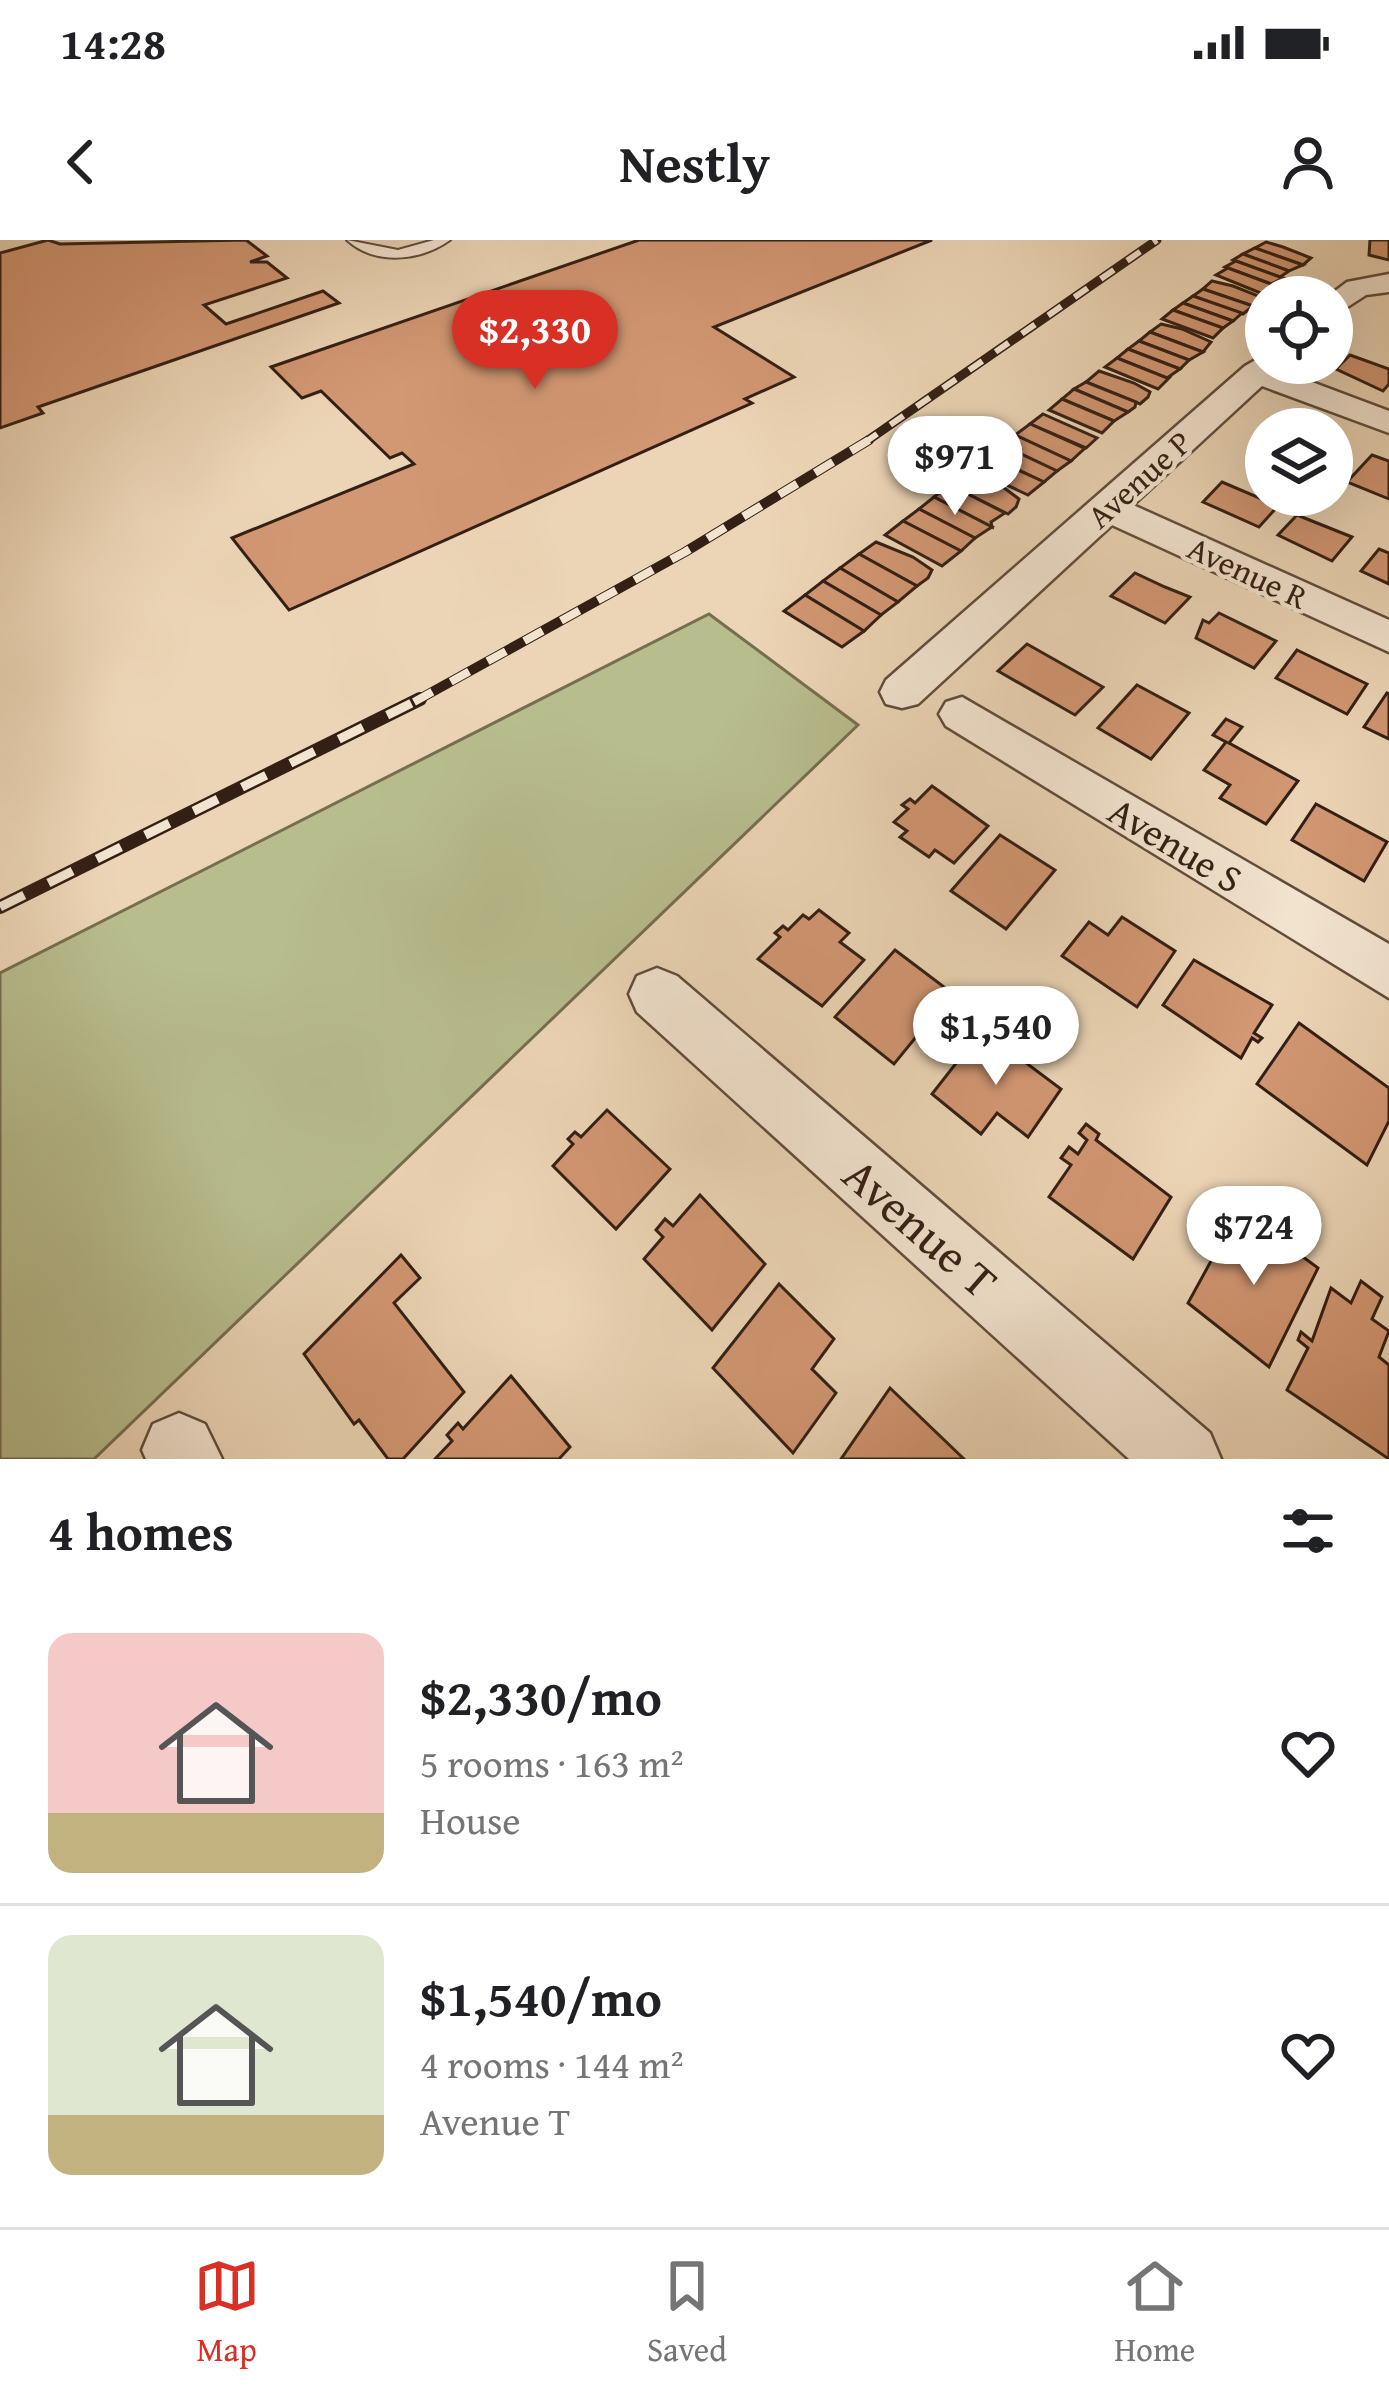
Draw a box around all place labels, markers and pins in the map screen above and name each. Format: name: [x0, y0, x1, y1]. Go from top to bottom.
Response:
pin: $2,330: [437, 290, 633, 392]
pin: $971: [884, 416, 1026, 518]
pin: $1,540: [898, 986, 1094, 1088]
pin: $724: [1183, 1186, 1325, 1288]

